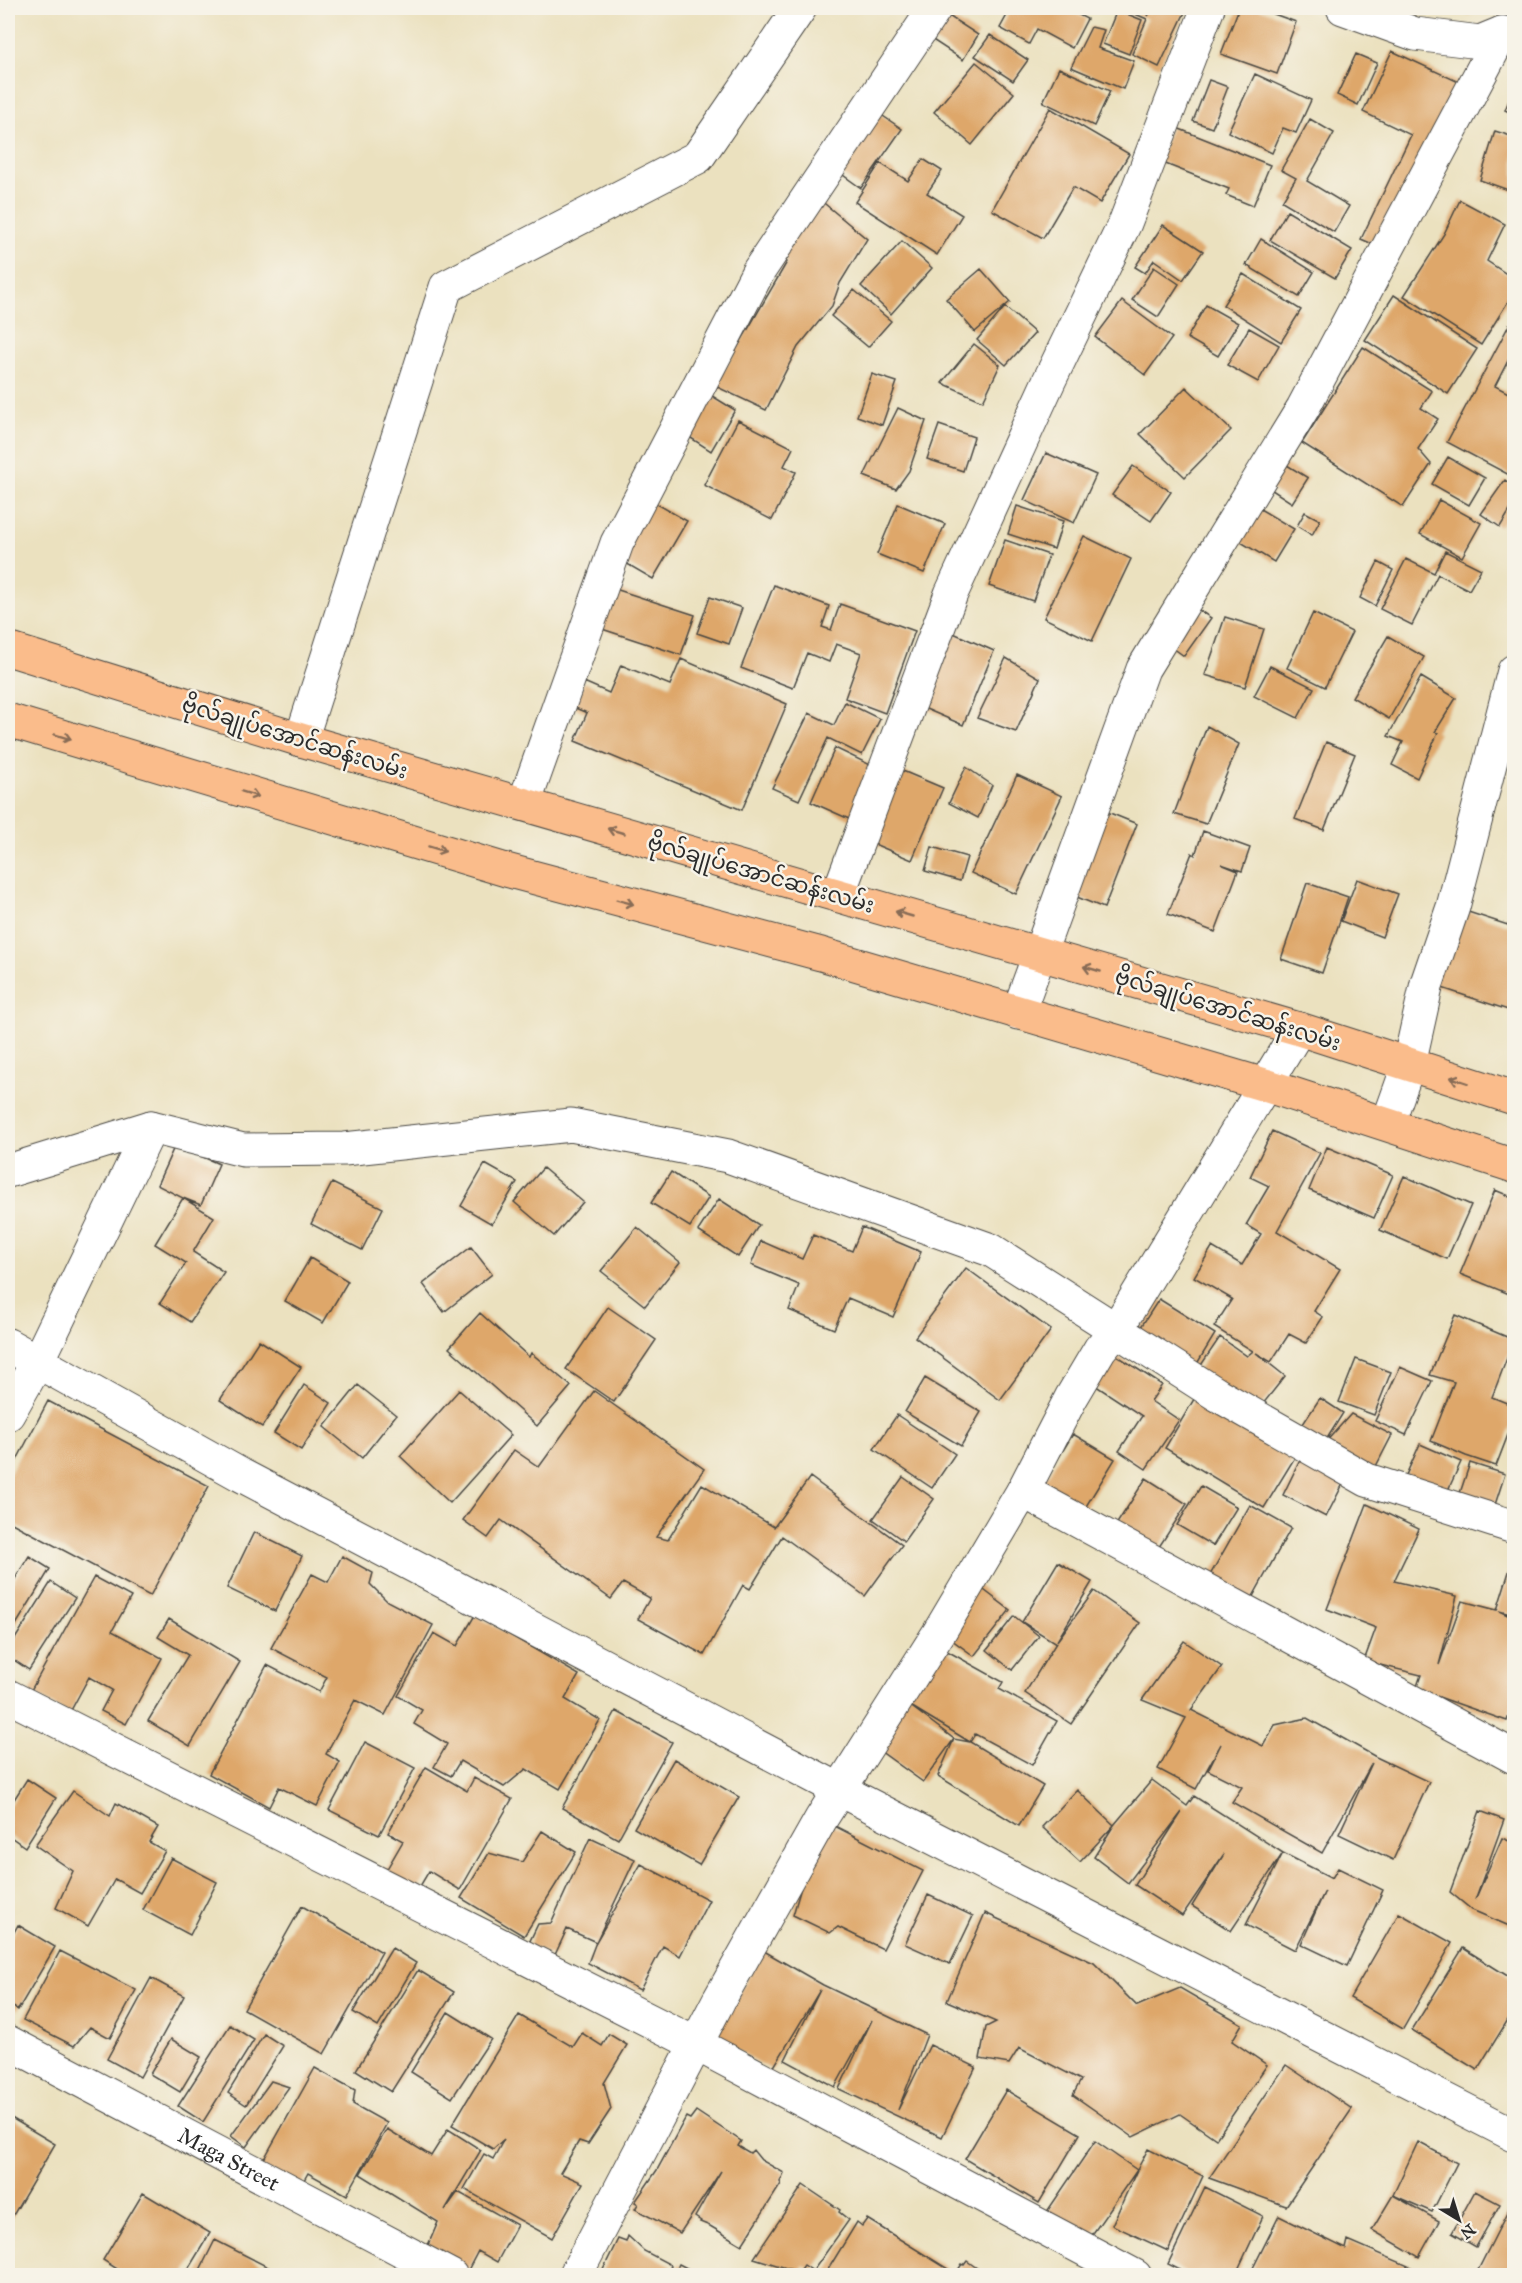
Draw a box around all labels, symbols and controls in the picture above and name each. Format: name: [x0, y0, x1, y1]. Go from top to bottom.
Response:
street label: ဗိုလ်ချုပ်အောင်ဆန်းလမ်း: [177, 688, 411, 789]
one-way arrow: [53, 732, 72, 743]
one-way arrow: [240, 789, 259, 800]
one-way arrow: [607, 825, 626, 836]
street label: ဗိုလ်ချုပ်အောင်ဆန်းလမ်း: [643, 826, 878, 924]
one-way arrow: [427, 844, 446, 855]
one-way arrow: [615, 896, 634, 908]
one-way arrow: [895, 908, 914, 919]
street label: ဗိုလ်ချုပ်အောင်ဆန်းလမ်း: [1110, 960, 1344, 1061]
one-way arrow: [1082, 962, 1101, 974]
one-way arrow: [1450, 1074, 1469, 1085]
street label: Maga Street: [173, 2121, 284, 2197]
north arrow: [1429, 2190, 1489, 2250]
text: N: [1456, 2220, 1479, 2243]

